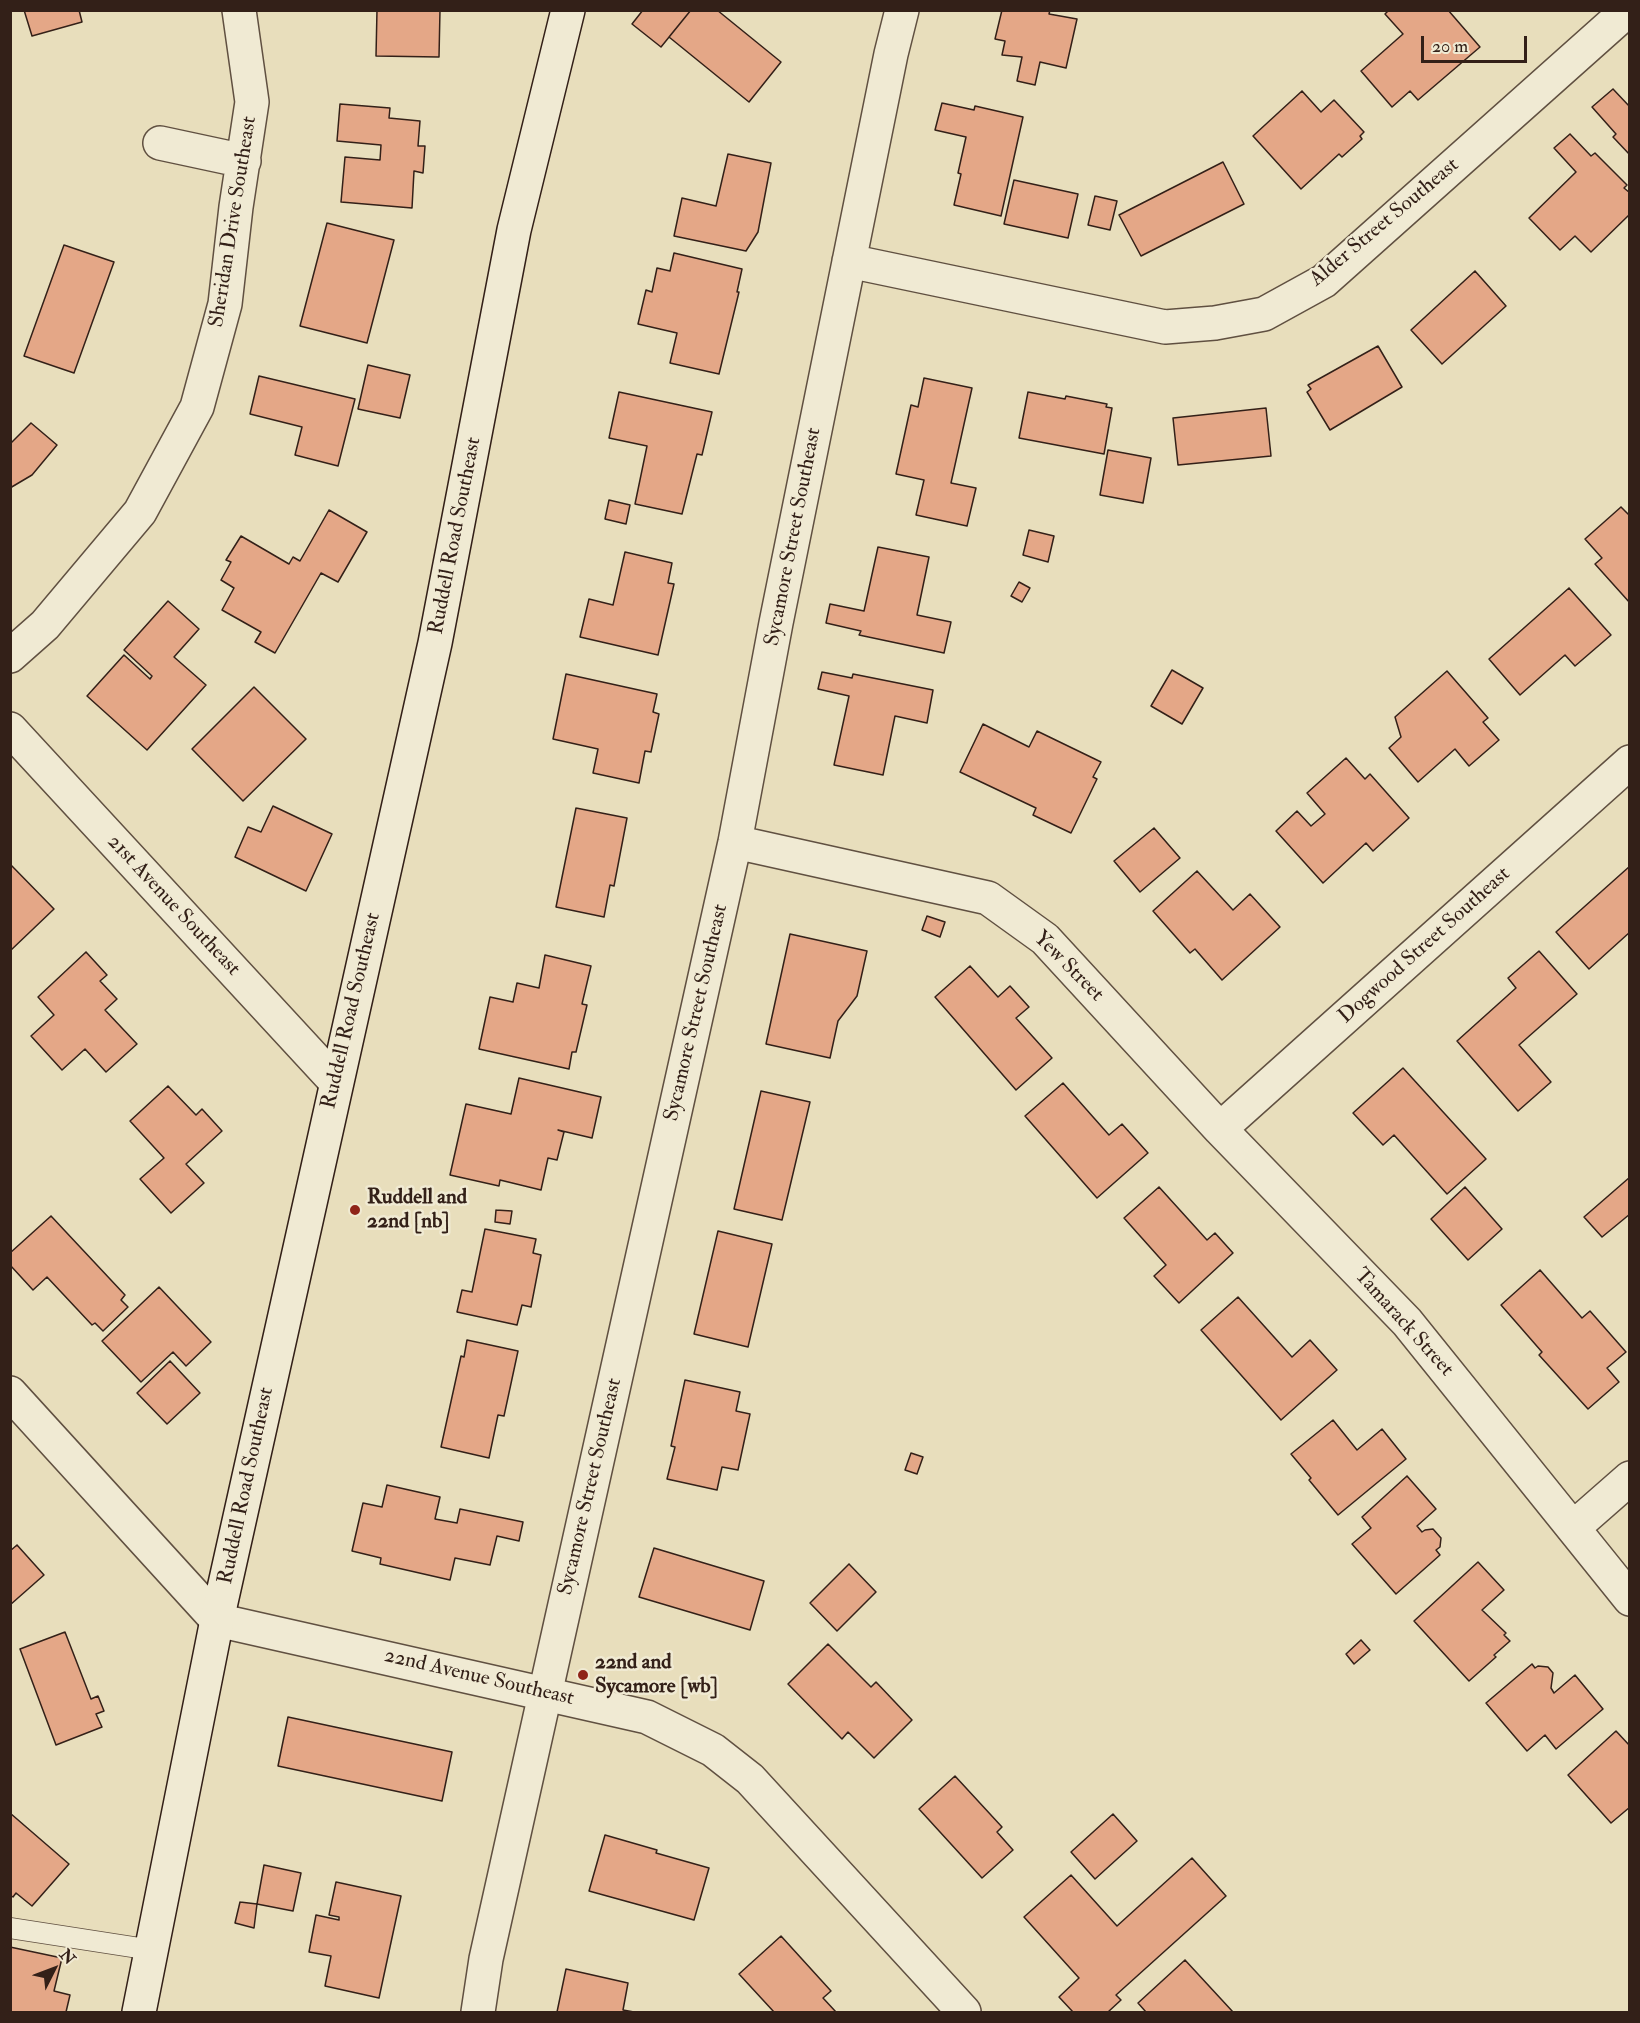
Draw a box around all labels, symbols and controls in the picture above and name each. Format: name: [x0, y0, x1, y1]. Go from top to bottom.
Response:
scale bar: [1424, 24, 1530, 62]
text: 20 m: [1432, 35, 1468, 58]
street label: Sheridan Drive Southeast: [205, 115, 263, 329]
street label: Alder Street Southeast: [1305, 153, 1465, 293]
street label: Sycamore Street Southeast: [760, 426, 828, 648]
street label: Ruddell Road Southeast: [425, 435, 487, 637]
street label: 21st Avenue Southeast: [101, 830, 245, 982]
street label: Dogwood Street Southeast: [1334, 862, 1516, 1030]
street label: Sycamore Street Southeast: [660, 902, 734, 1124]
street label: Ruddell Road Southeast: [317, 911, 387, 1111]
street label: Yew Street: [1028, 927, 1108, 1007]
place label: Ruddell and 22nd [nb]: [367, 1185, 467, 1235]
marker: Ruddell and 22nd [nb]: [348, 1203, 362, 1217]
street label: Tamarack Street: [1348, 1264, 1458, 1382]
street label: Sycamore Street Southeast: [554, 1376, 628, 1598]
street label: Ruddell Road Southeast: [214, 1385, 280, 1587]
street label: 22nd Avenue Southeast: [382, 1644, 576, 1712]
place label: 22nd and Sycamore [wb]: [595, 1650, 718, 1700]
marker: 22nd and Sycamore [wb]: [576, 1668, 590, 1682]
north arrow: [24, 1939, 84, 1999]
text: N: [55, 1945, 80, 1969]

